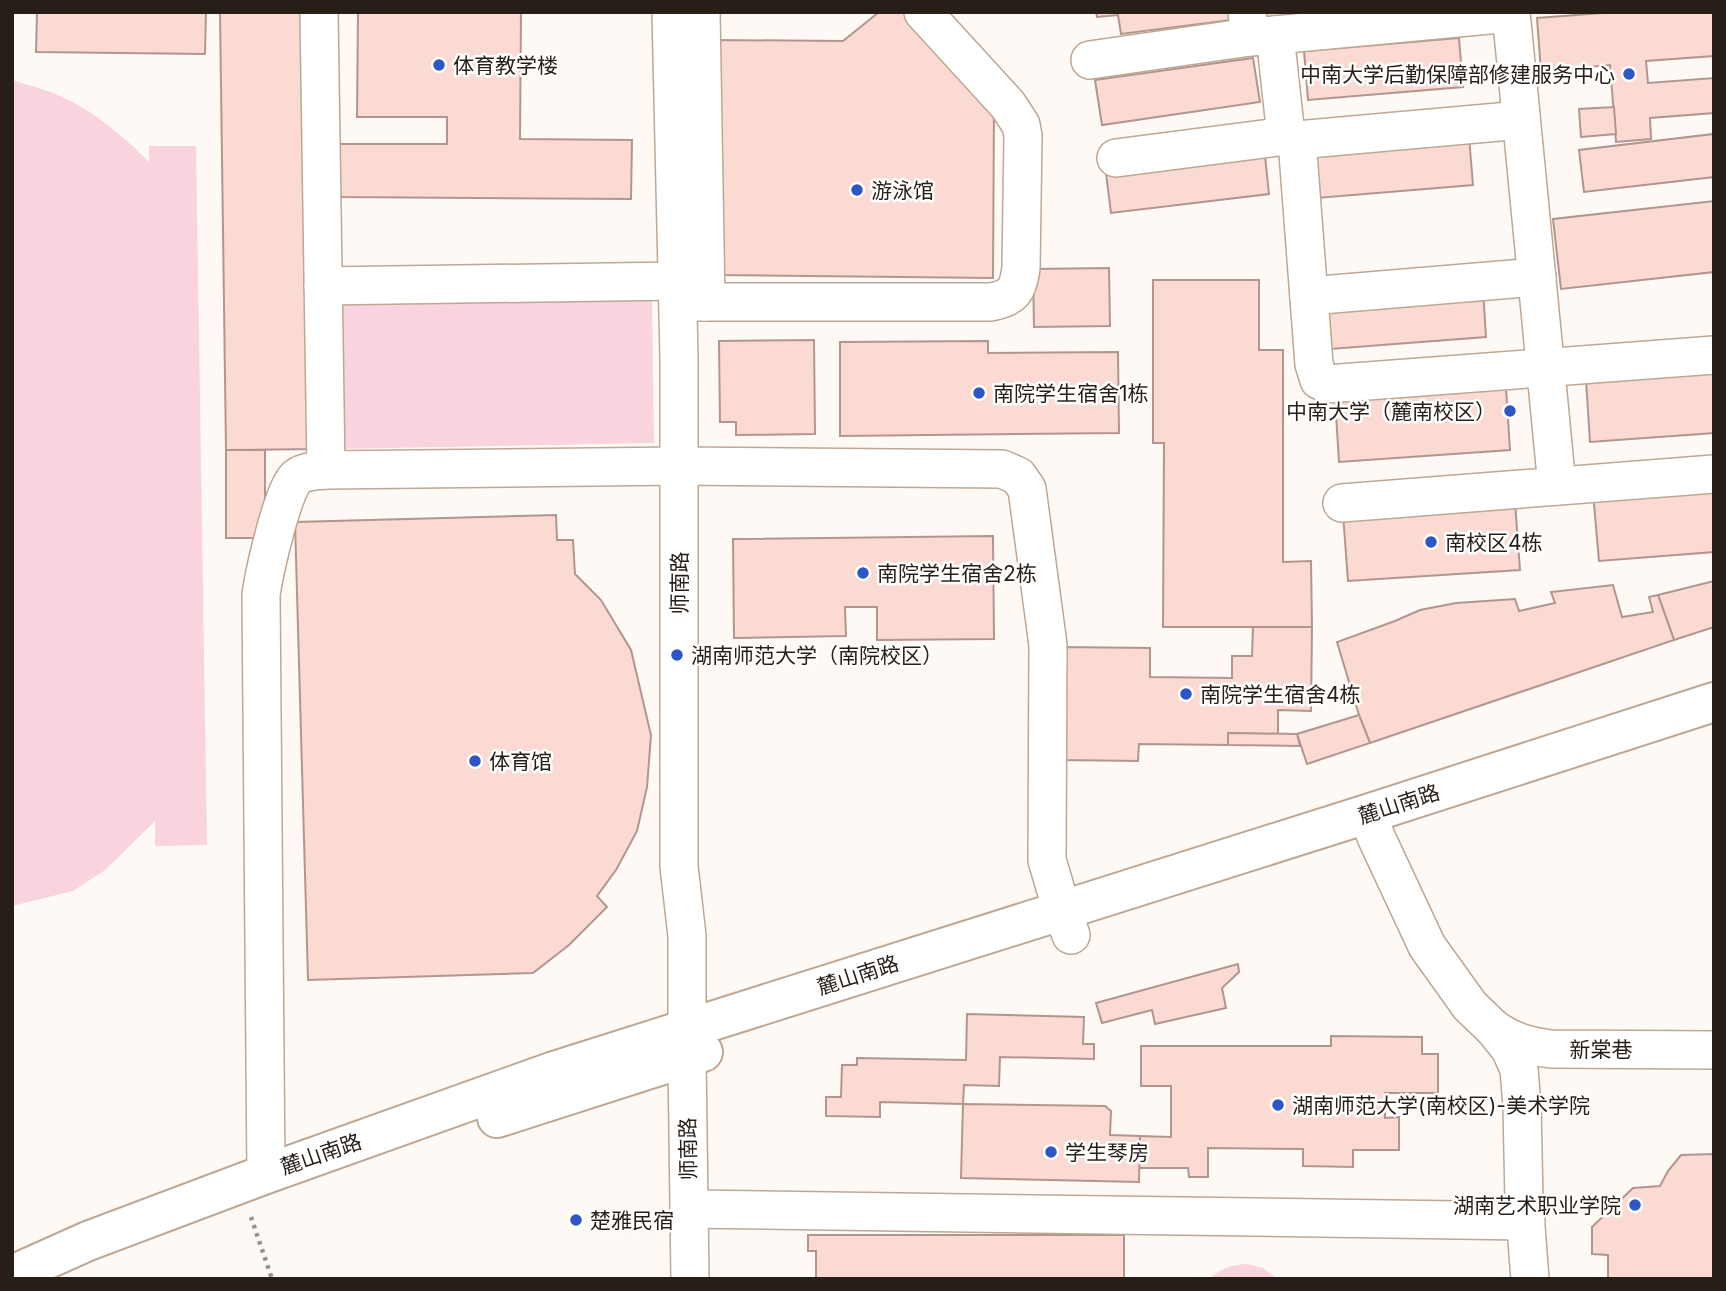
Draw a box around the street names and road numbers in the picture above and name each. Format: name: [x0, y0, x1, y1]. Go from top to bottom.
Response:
street label: 师南路: [667, 552, 692, 615]
street label: 麓山南路: [1355, 779, 1443, 829]
street label: 麓山南路: [814, 950, 902, 1000]
street label: 新棠巷: [1570, 1037, 1633, 1062]
street label: 师南路: [675, 1117, 701, 1181]
street label: 麓山南路: [277, 1129, 365, 1179]

